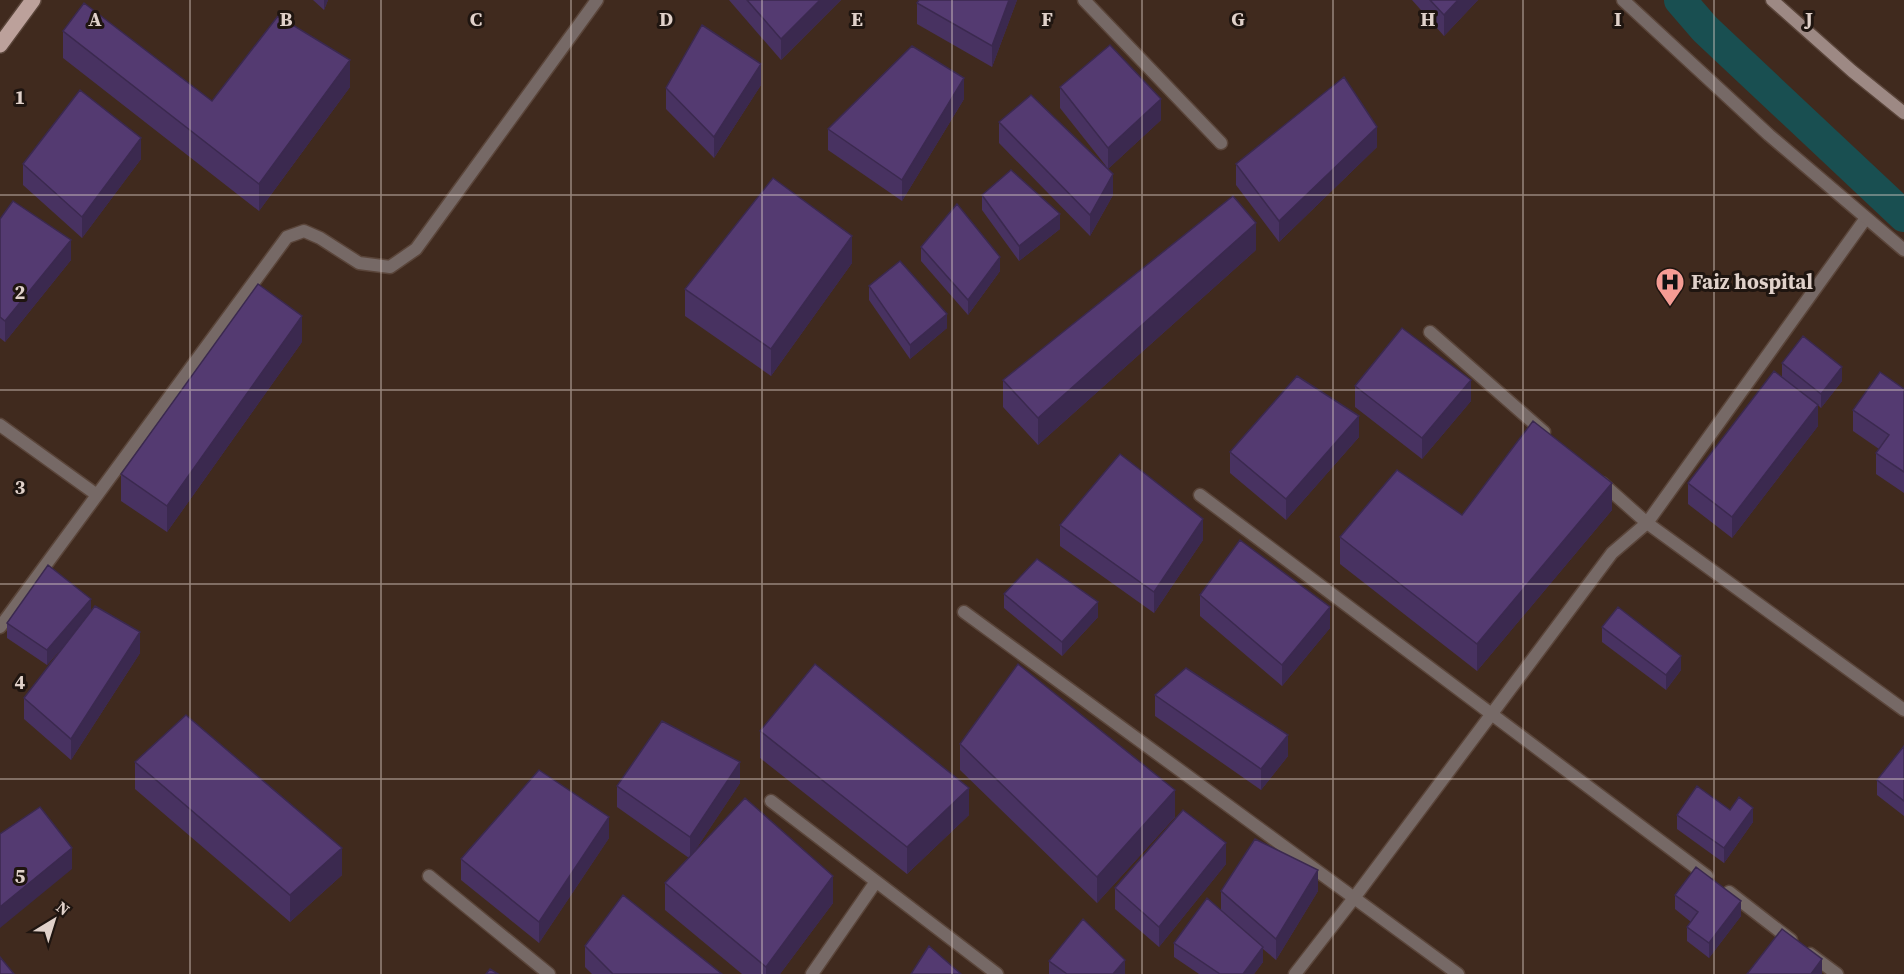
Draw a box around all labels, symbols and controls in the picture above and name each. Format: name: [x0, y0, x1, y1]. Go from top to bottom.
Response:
text: A: [88, 5, 102, 33]
text: B: [279, 5, 293, 33]
text: C: [470, 5, 482, 33]
text: D: [659, 5, 673, 33]
text: E: [851, 5, 863, 33]
text: F: [1041, 5, 1053, 33]
text: G: [1231, 5, 1245, 33]
text: H: [1420, 5, 1436, 33]
text: I: [1614, 5, 1622, 33]
text: J: [1803, 5, 1813, 33]
text: 1: [15, 83, 25, 111]
hospital icon: Faiz hospital: [1654, 266, 1686, 308]
place label: Faiz hospital: [1691, 267, 1813, 296]
text: 2: [15, 278, 26, 306]
text: 3: [15, 473, 26, 501]
text: 4: [15, 668, 26, 696]
text: 5: [15, 862, 26, 890]
north arrow: [24, 890, 84, 950]
text: N: [52, 896, 75, 921]

